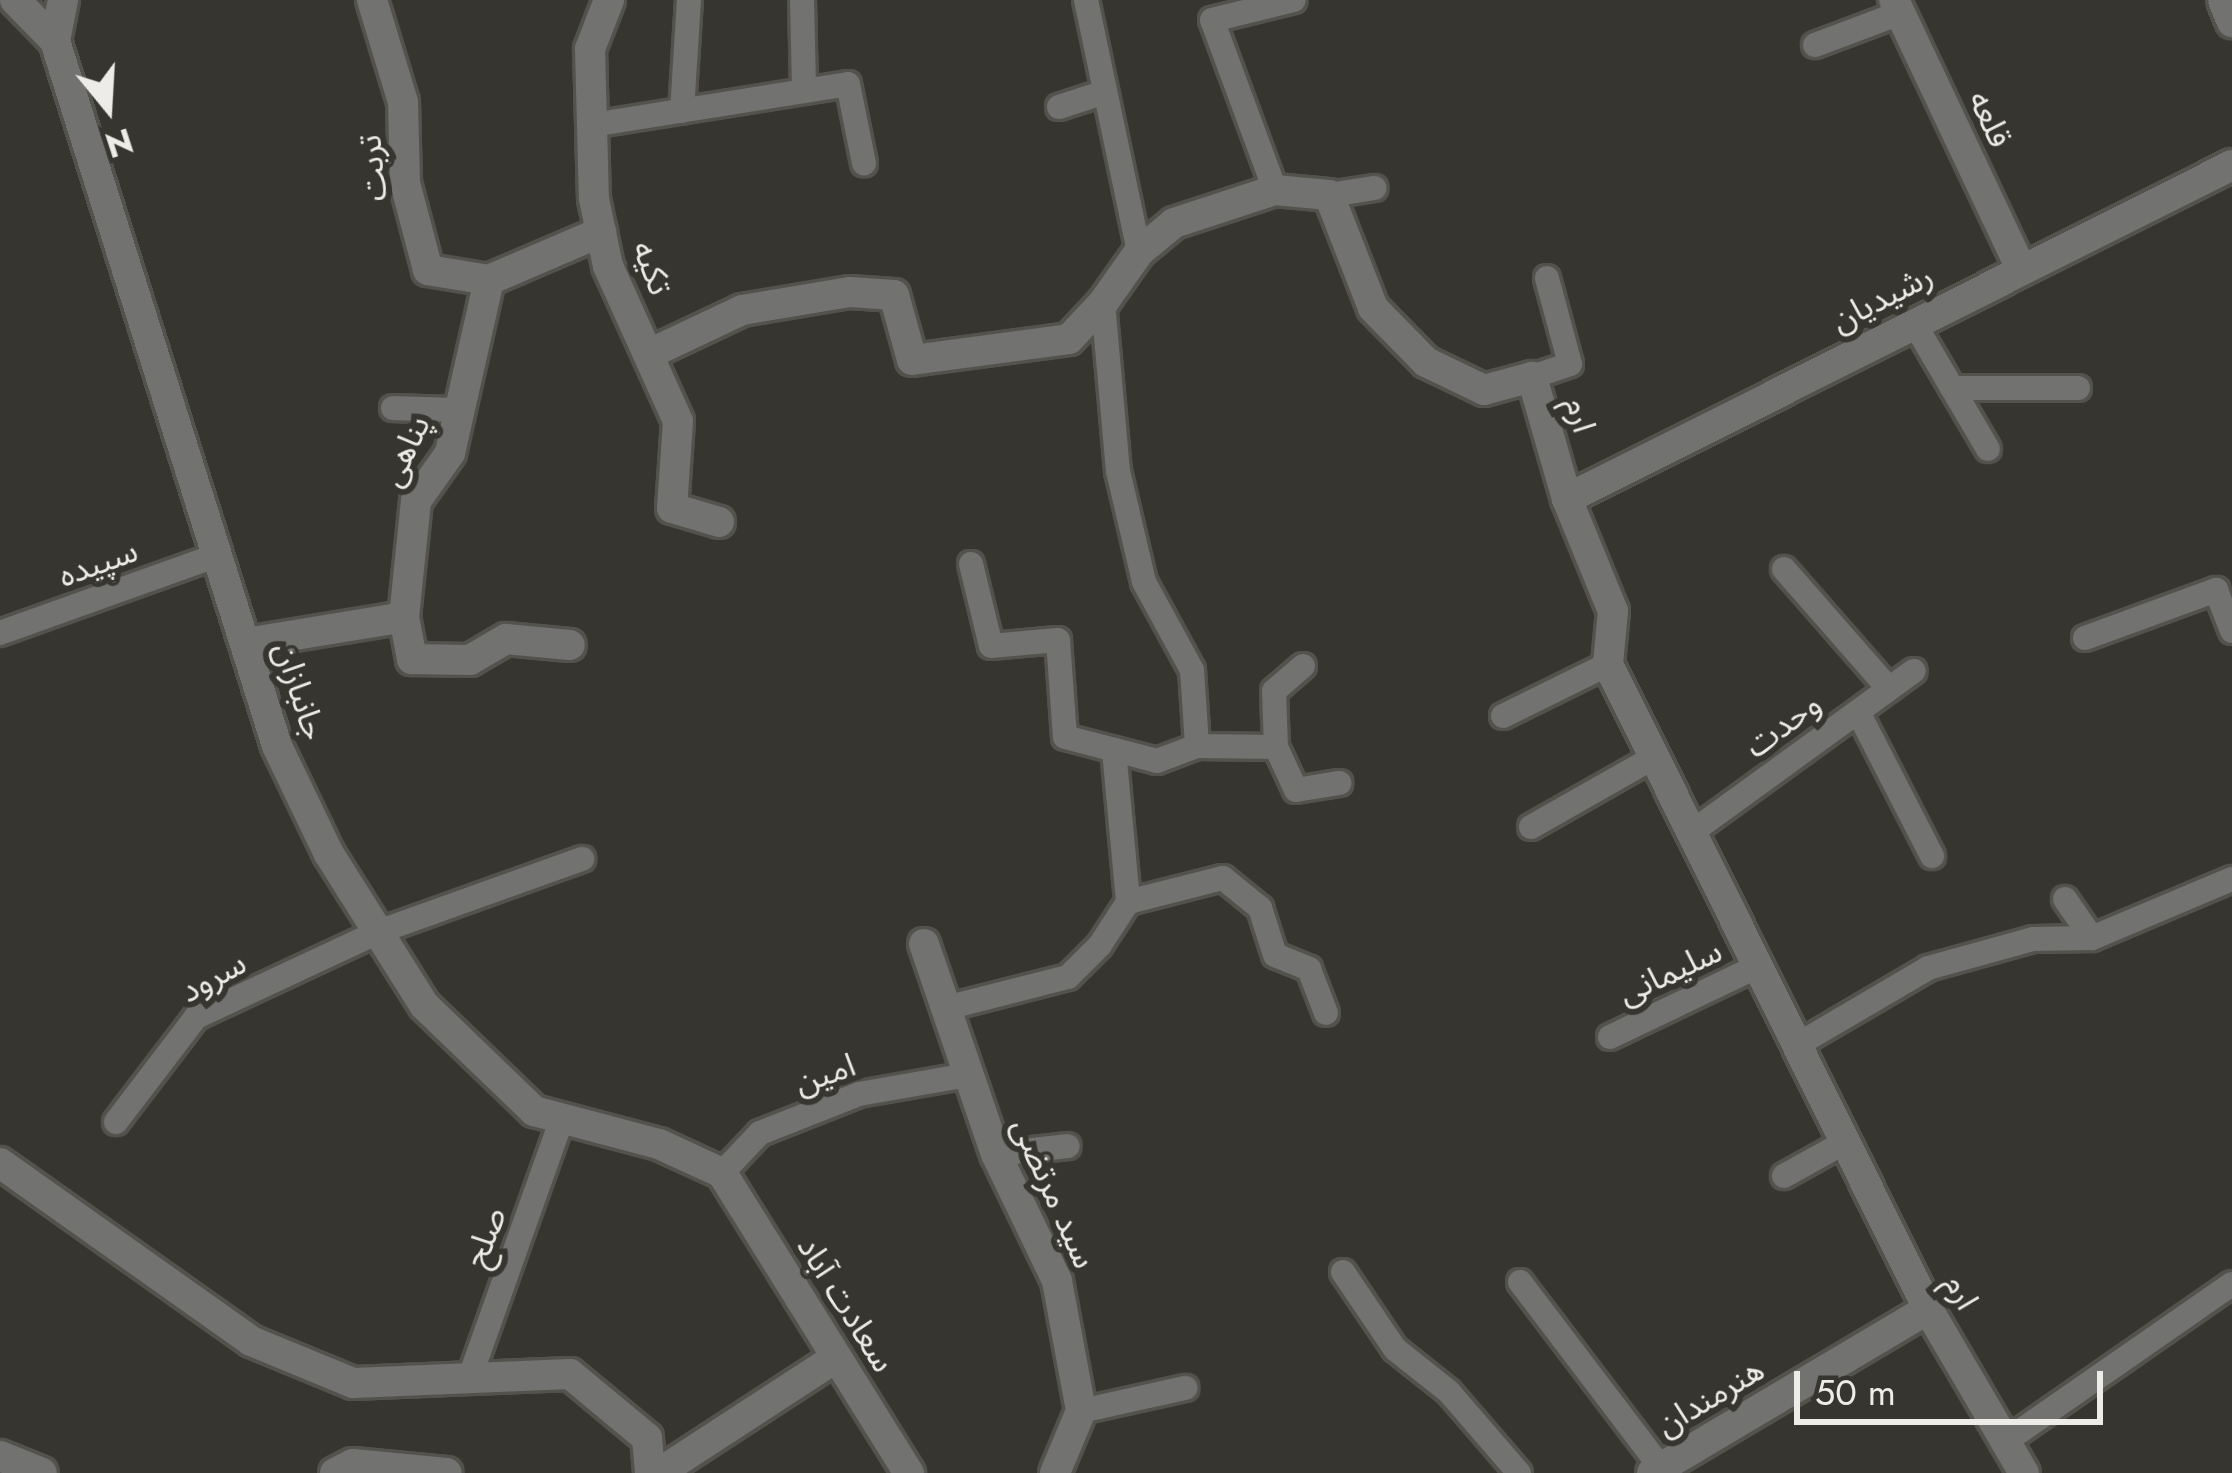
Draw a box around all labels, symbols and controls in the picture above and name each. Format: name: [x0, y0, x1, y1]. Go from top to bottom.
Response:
north arrow: [48, 48, 168, 168]
street label: قلعه: [1960, 84, 2020, 154]
text: N: [100, 116, 139, 169]
street label: تربت: [349, 133, 395, 203]
street label: تکیه: [624, 235, 680, 301]
street label: رشیدیان: [1824, 256, 1940, 340]
street label: ارم: [1556, 393, 1604, 437]
street label: پناهی: [371, 409, 439, 493]
street label: سپیده: [53, 530, 143, 596]
street label: جانبازان: [266, 637, 334, 745]
street label: وحدت: [1737, 684, 1829, 766]
street label: سلیمانی: [1612, 931, 1728, 1013]
street label: سرود: [173, 943, 253, 1011]
street label: امین: [789, 1045, 861, 1103]
street label: سید مرتضی: [1003, 1112, 1105, 1274]
street label: صلح: [456, 1202, 514, 1272]
street label: سعادت آباد: [789, 1229, 903, 1379]
street label: ارم: [1935, 1267, 1987, 1317]
scale bar: [1800, 1347, 2109, 1421]
street label: هنرمندان: [1649, 1349, 1771, 1445]
text: 50 m: [1815, 1366, 1896, 1418]

